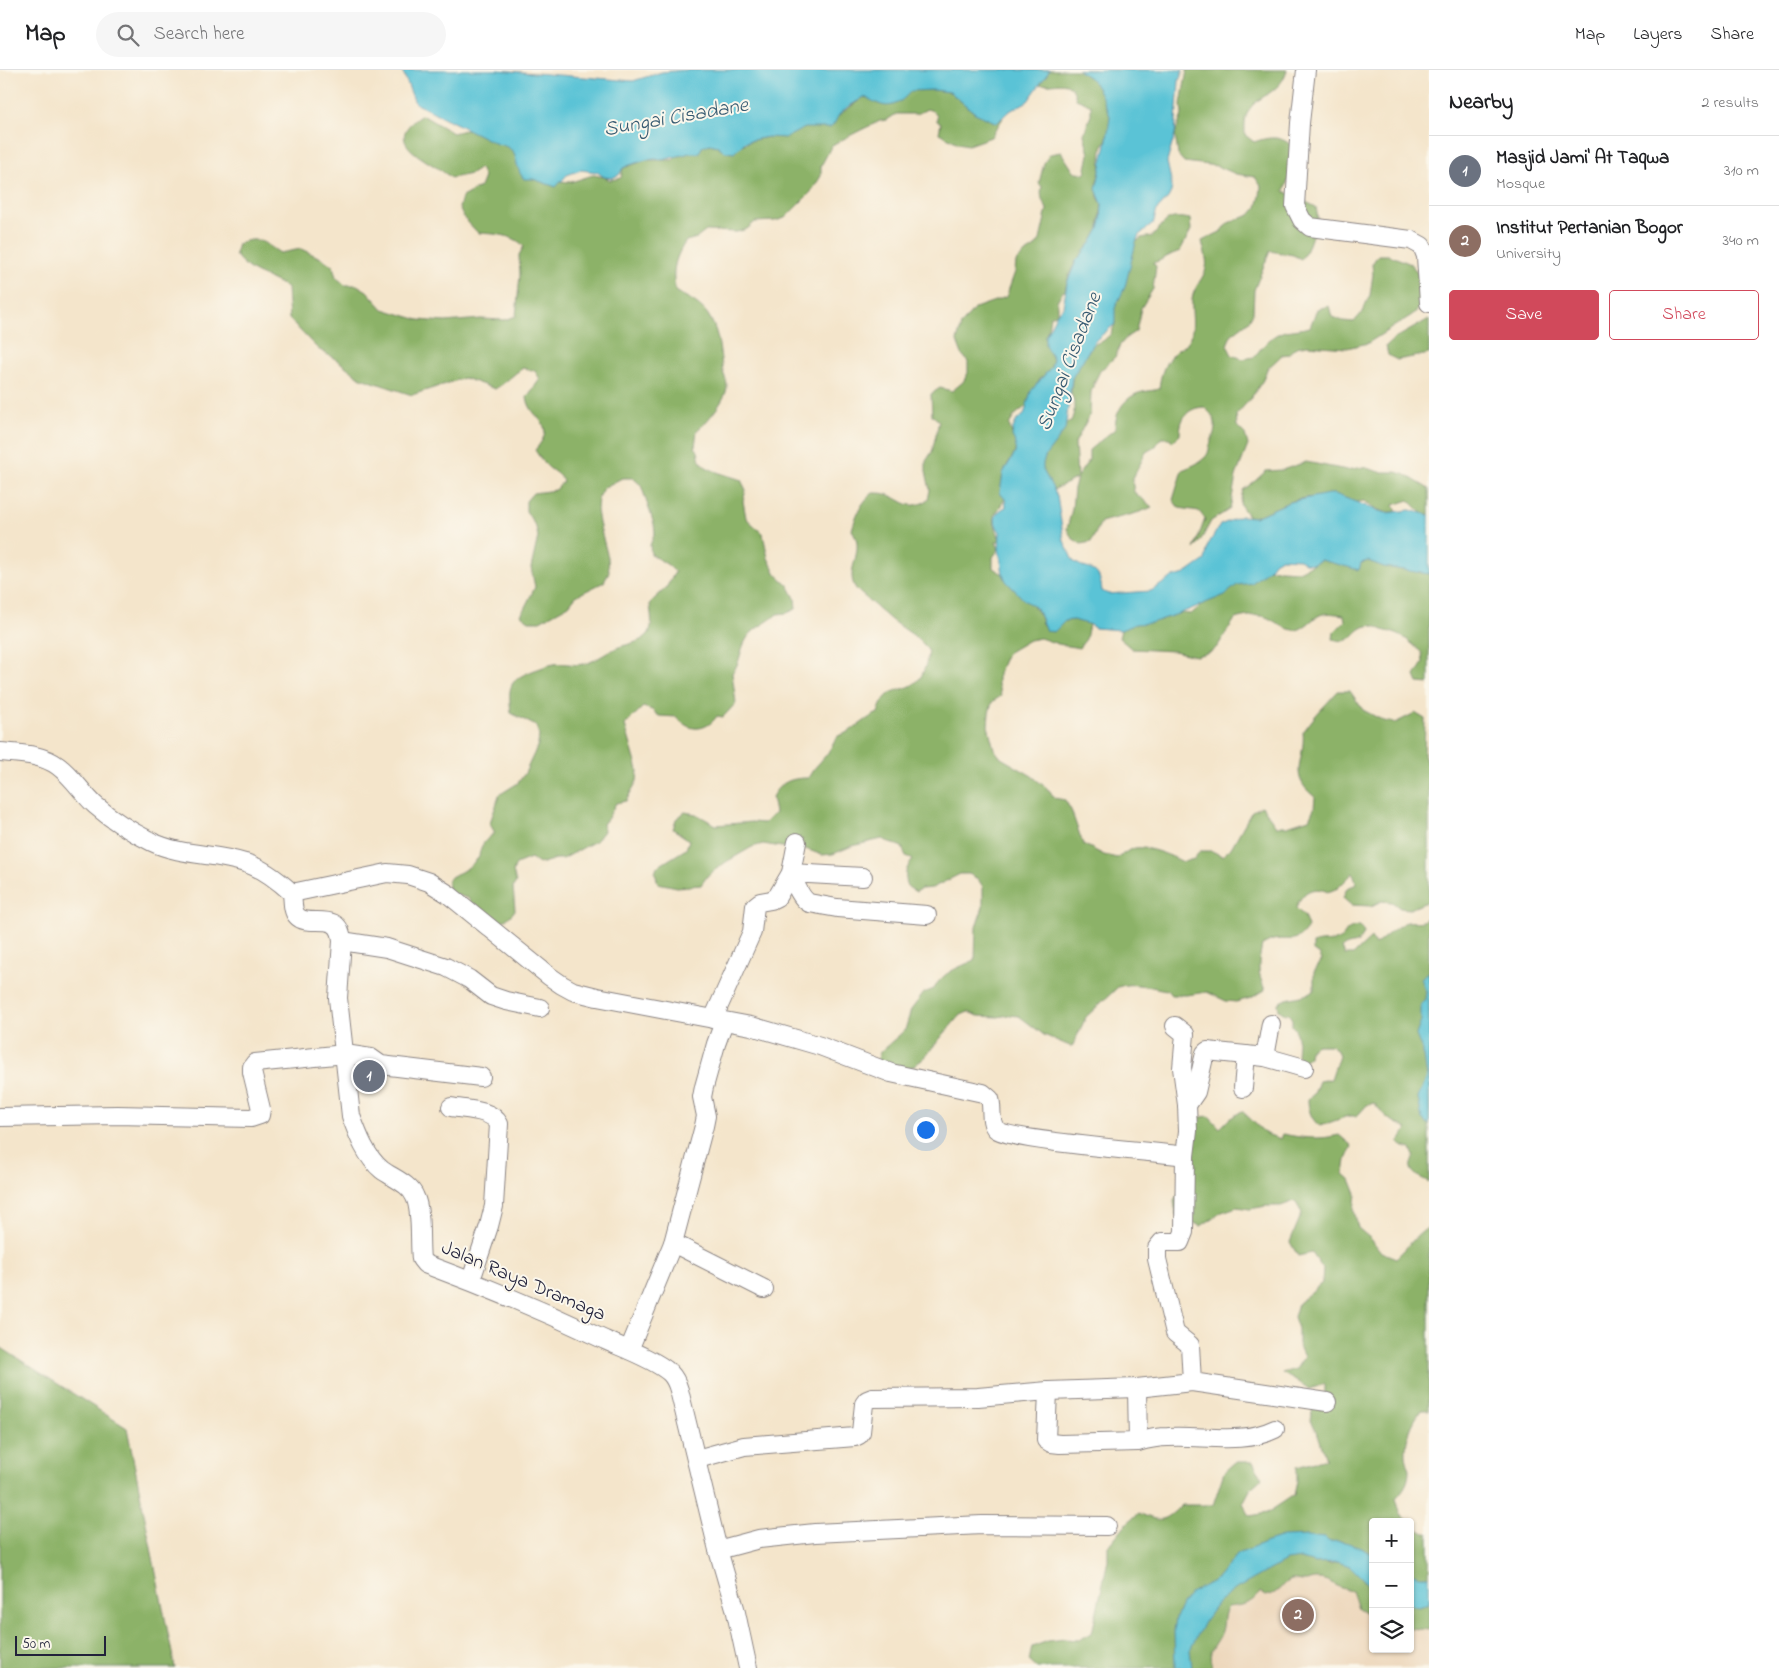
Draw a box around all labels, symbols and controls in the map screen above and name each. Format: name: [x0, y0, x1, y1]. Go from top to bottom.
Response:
search box: [96, 12, 446, 57]
text: Map: [25, 17, 66, 52]
icon: search: [114, 21, 142, 49]
text: Search here: [154, 21, 245, 48]
text: Map: [1575, 22, 1605, 48]
text: Layers: [1633, 22, 1683, 48]
text: Share: [1711, 22, 1754, 48]
text: Nearby: [1449, 88, 1513, 118]
water label: Sungai Cisadane: [602, 90, 752, 146]
text: 2 results: [1701, 91, 1759, 115]
text: Masjid Jami' At Taqwa: [1496, 145, 1669, 172]
text: 1: [1462, 159, 1468, 183]
text: 310 m: [1724, 159, 1759, 183]
text: Mosque: [1496, 172, 1545, 196]
text: Institut Pertanian Bogor: [1496, 215, 1683, 242]
text: 2: [1461, 229, 1469, 253]
text: 340 m: [1722, 229, 1759, 253]
text: University: [1496, 242, 1561, 266]
water label: Sungai Cisadane: [1030, 287, 1112, 436]
button: Save: [1449, 290, 1599, 340]
button: Share: [1609, 290, 1759, 340]
pin: 1: [353, 1057, 385, 1095]
your location: [913, 1117, 939, 1143]
street label: Jalan Raya Dramaga: [436, 1234, 610, 1331]
map controls: [1369, 1518, 1414, 1653]
button: +: [1369, 1518, 1414, 1563]
button: −: [1369, 1563, 1414, 1608]
pin: 2: [1282, 1596, 1314, 1634]
button: layers: [1369, 1608, 1414, 1653]
scale bar: [15, 1633, 106, 1656]
text: 50 m: [22, 1634, 50, 1655]

